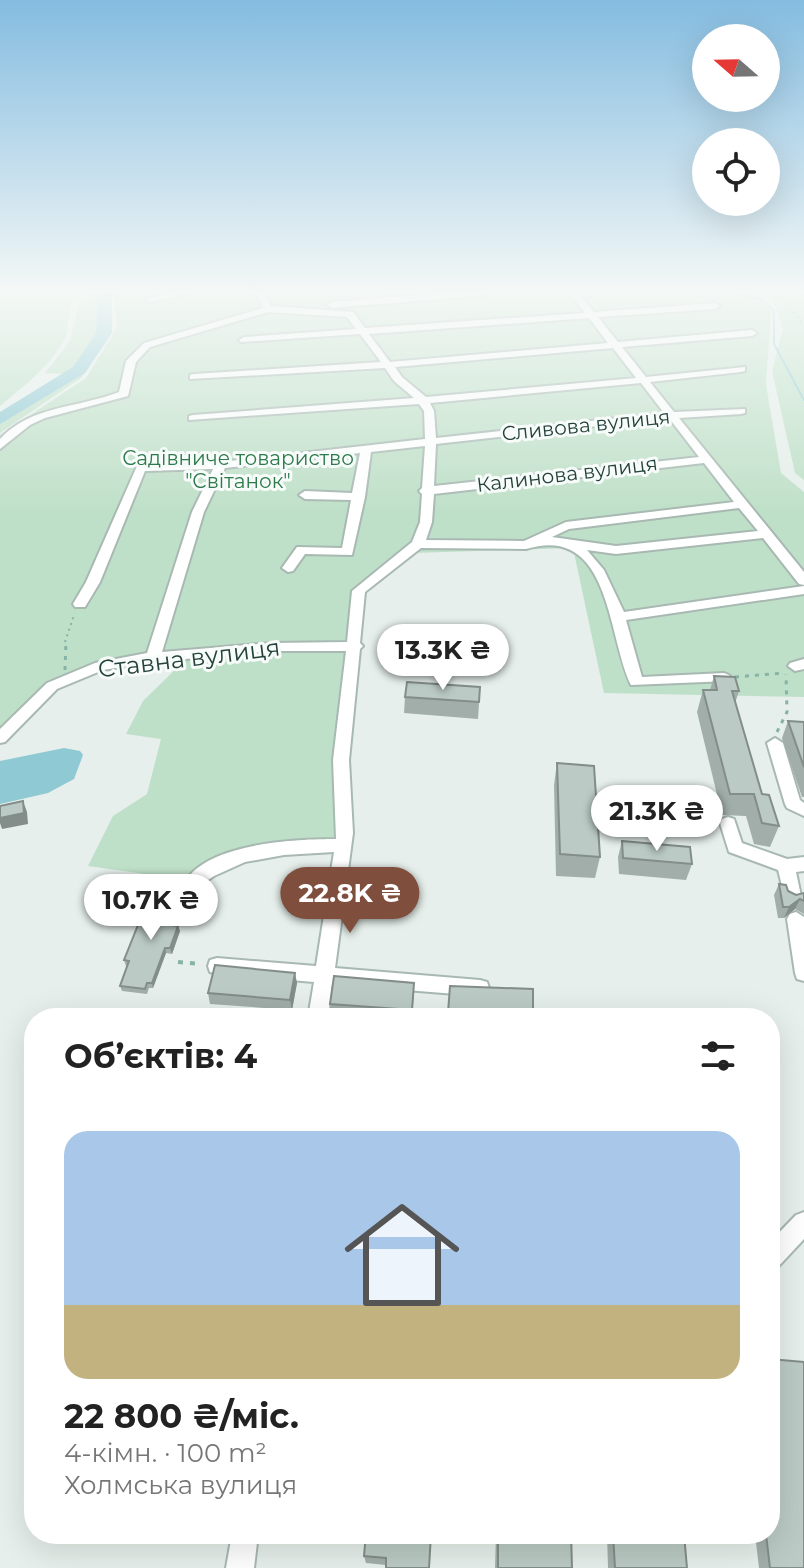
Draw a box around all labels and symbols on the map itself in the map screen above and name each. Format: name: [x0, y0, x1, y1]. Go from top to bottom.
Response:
north arrow: [692, 24, 780, 112]
street label: Сливова вулиця: [501, 404, 671, 446]
park label: Садівниче товариство "Світанок": [122, 446, 354, 493]
street label: Калинова вулиця: [475, 451, 659, 497]
pin: 13.3K ₴: [369, 624, 517, 692]
street label: Ставна вулиця: [96, 632, 282, 684]
pin: 21.3K ₴: [583, 785, 731, 853]
pin: 22.8K ₴: [276, 867, 424, 935]
pin: 10.7K ₴: [77, 874, 225, 942]

